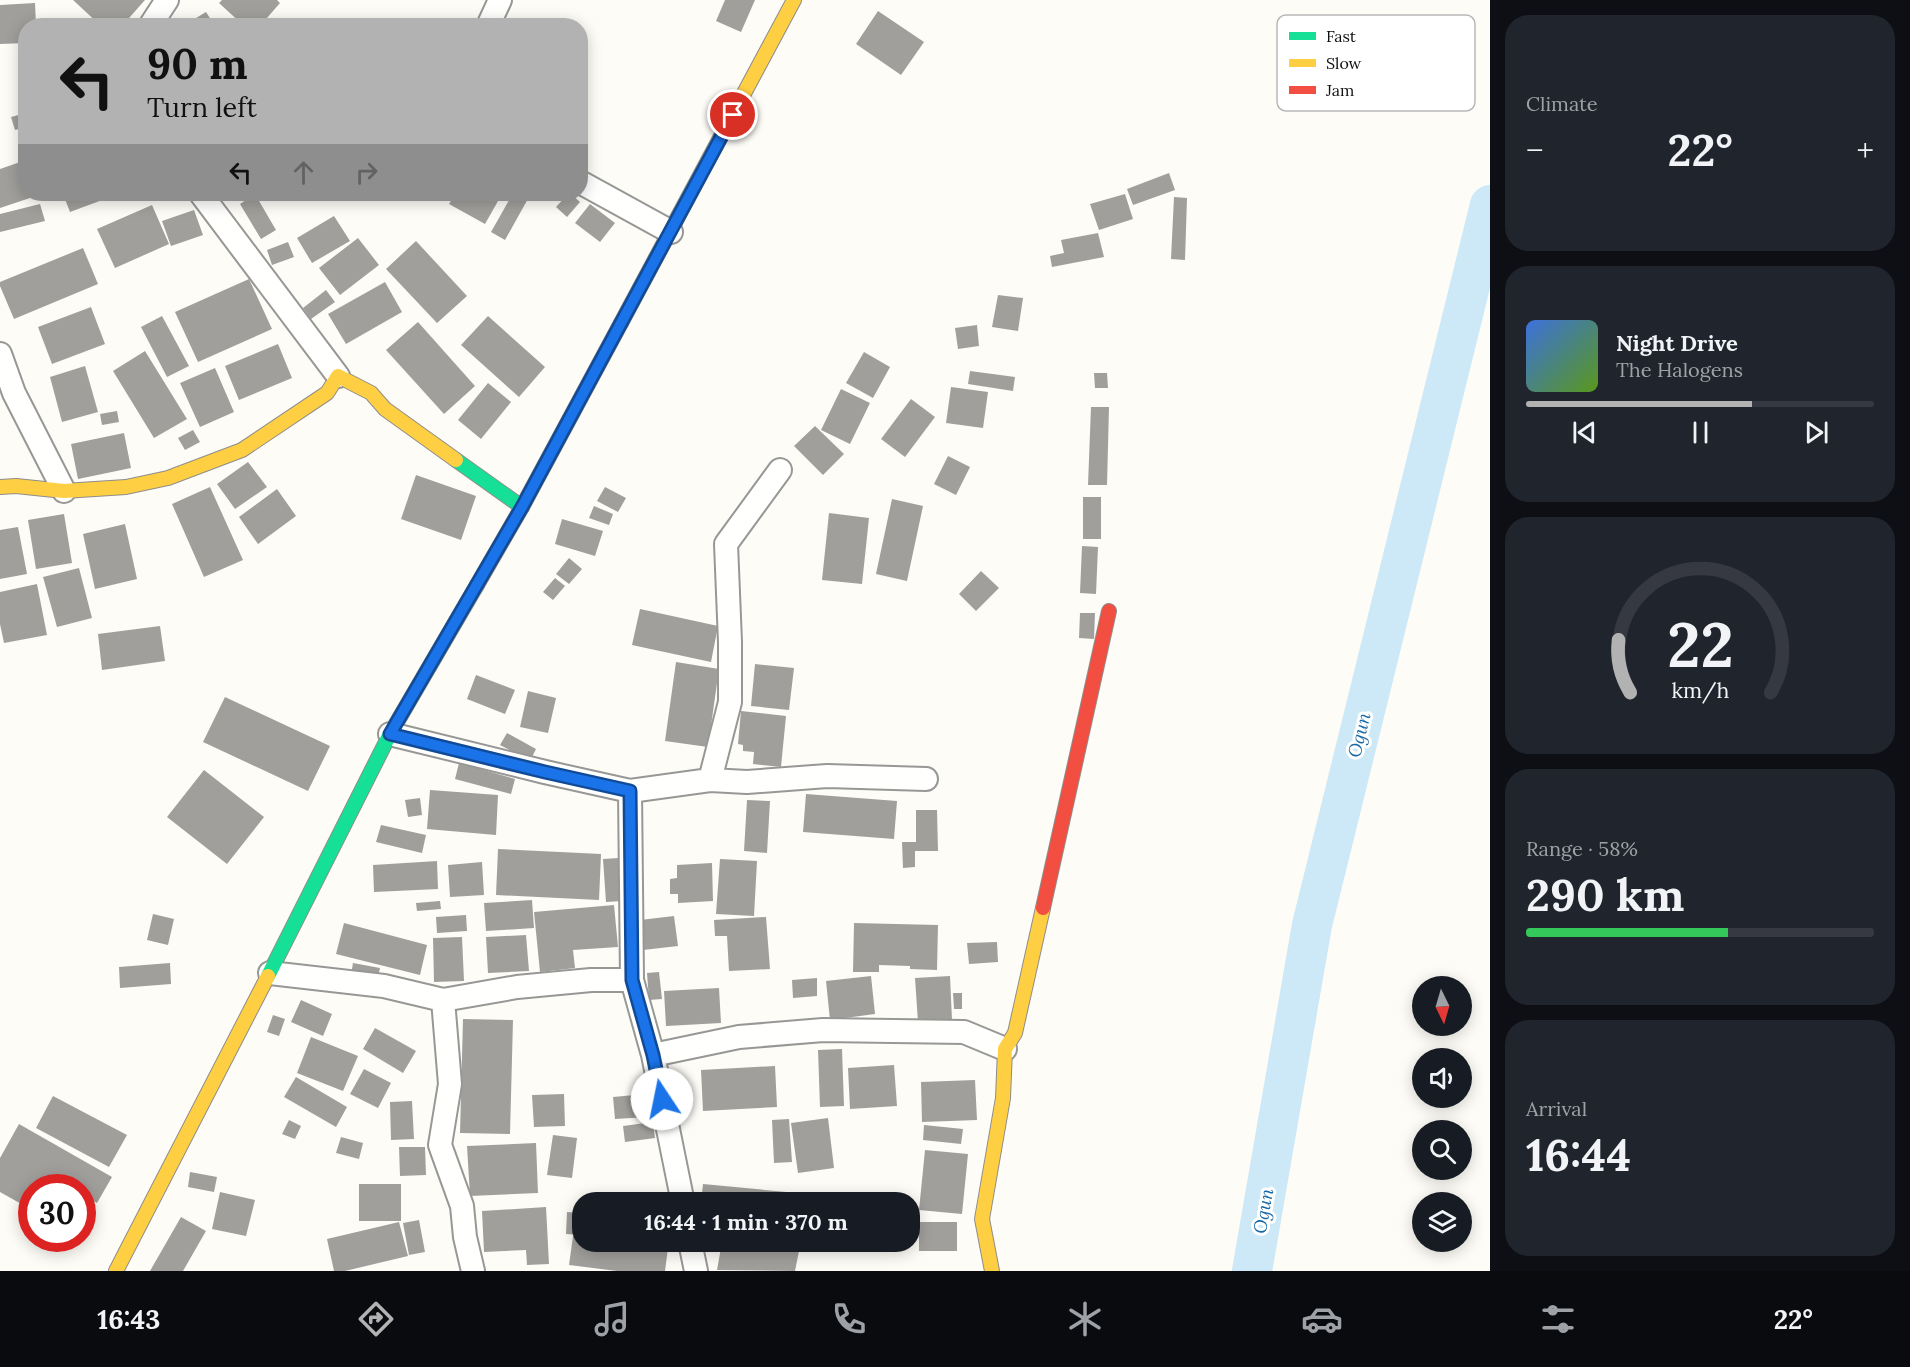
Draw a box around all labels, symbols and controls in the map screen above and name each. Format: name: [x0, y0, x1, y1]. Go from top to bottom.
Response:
legend: [1277, 15, 1475, 111]
text: Fast: [1326, 26, 1357, 46]
text: 90 m: [147, 37, 248, 91]
icon: left: [48, 42, 126, 120]
text: Slow: [1326, 53, 1362, 73]
text: Jam: [1325, 80, 1354, 100]
pin: [707, 89, 758, 140]
text: Turn left: [147, 90, 257, 124]
text: Climate: [1526, 91, 1598, 116]
icon: arrive: [716, 98, 749, 131]
text: 22°: [1667, 121, 1733, 178]
text: −: [1526, 129, 1544, 171]
text: +: [1856, 129, 1874, 171]
icon: left: [224, 156, 257, 189]
icon: ahead: [287, 156, 320, 189]
icon: right: [350, 156, 383, 189]
text: Night Drive: [1616, 329, 1738, 357]
text: The Halogens: [1616, 357, 1743, 382]
icon: previous: [1568, 416, 1601, 449]
icon: pause: [1684, 416, 1717, 449]
icon: next: [1800, 416, 1833, 449]
text: 22: [1667, 604, 1733, 684]
text: km/h: [1671, 676, 1729, 704]
water label: Ogun: [1342, 710, 1376, 760]
text: Range · 58%: [1526, 836, 1638, 861]
text: 290 km: [1526, 866, 1685, 923]
north arrow: [1412, 976, 1472, 1036]
map controls: [1412, 976, 1472, 1252]
button: sound: [1412, 1048, 1472, 1108]
position arrow: [630, 1067, 694, 1131]
text: Arrival: [1526, 1096, 1587, 1121]
button: search: [1412, 1120, 1472, 1180]
text: 16:44: [1526, 1126, 1631, 1183]
speed limit sign: 30: [18, 1174, 96, 1252]
water label: Ogun: [1248, 1187, 1278, 1235]
button: layers: [1412, 1192, 1472, 1252]
text: 16:44 · 1 min · 370 m: [644, 1208, 848, 1236]
icon: directions: [355, 1298, 397, 1340]
icon: music: [591, 1298, 633, 1340]
icon: phone: [828, 1298, 870, 1340]
icon: climate: [1064, 1298, 1106, 1340]
icon: car: [1301, 1298, 1343, 1340]
icon: filters: [1537, 1298, 1579, 1340]
text: 16:43: [97, 1302, 160, 1336]
text: 22°: [1774, 1302, 1813, 1336]

